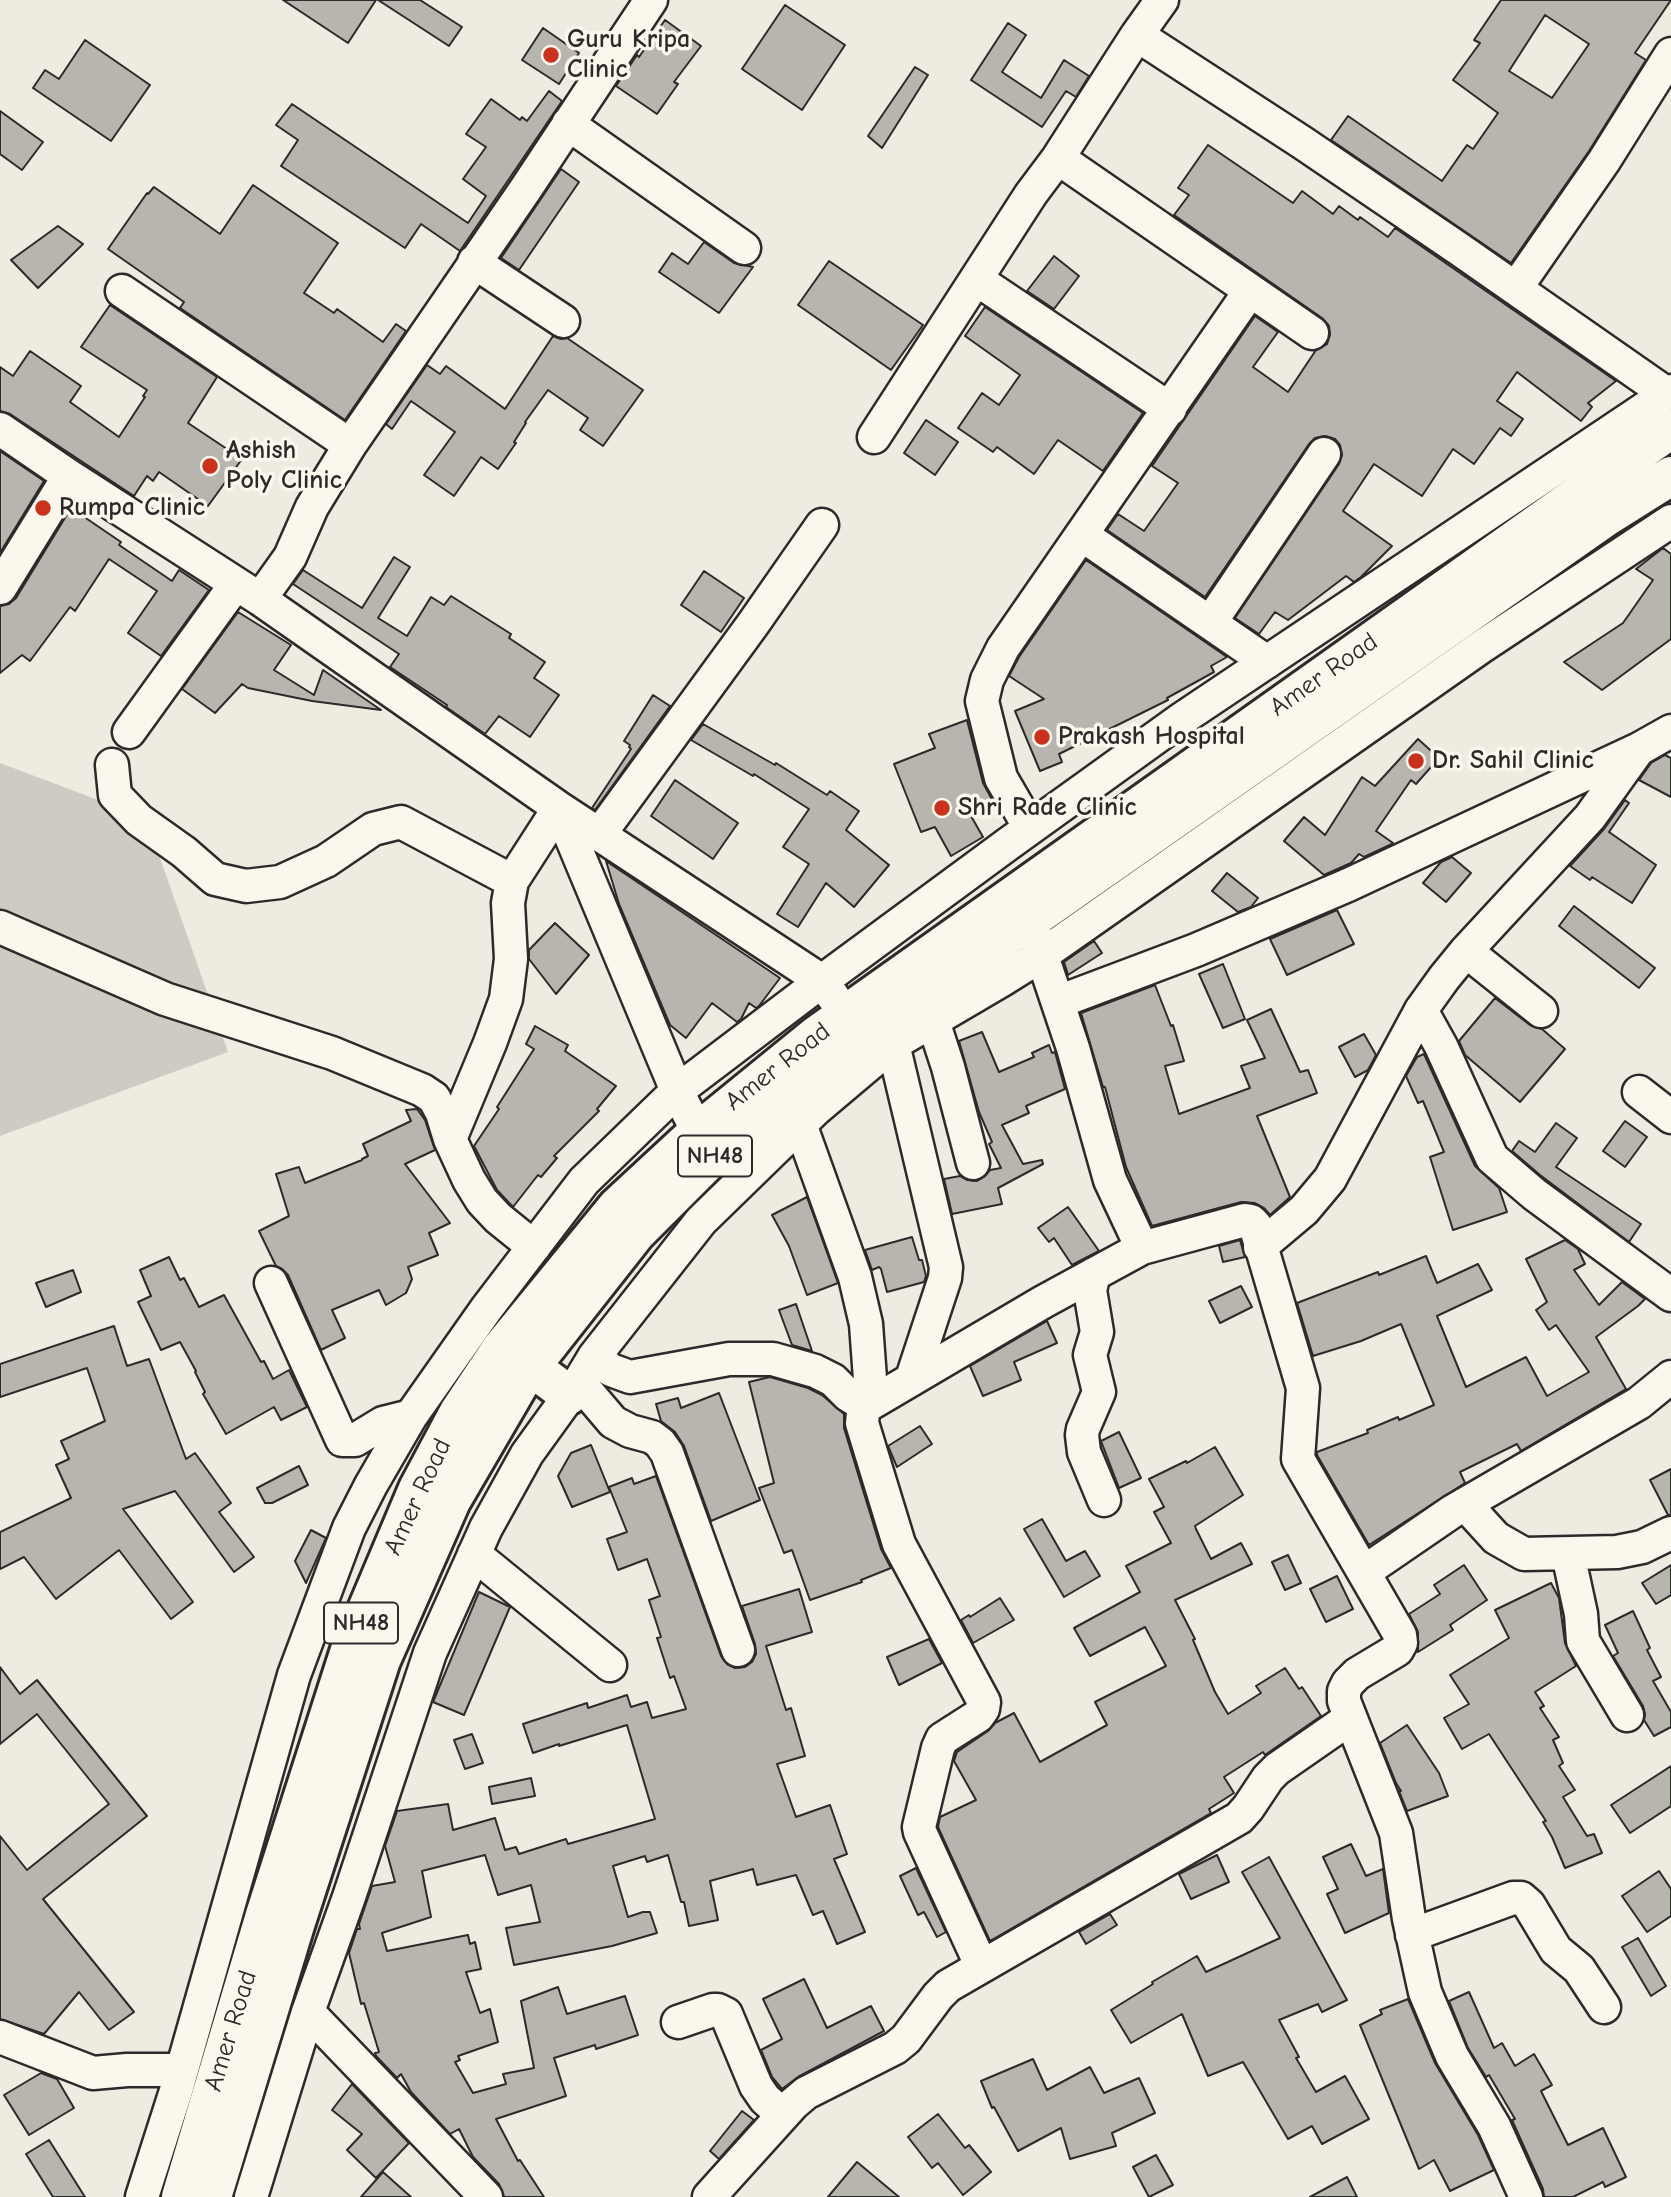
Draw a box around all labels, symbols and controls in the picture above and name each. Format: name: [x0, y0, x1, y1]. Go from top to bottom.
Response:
place label: Guru Kripa Clinic: [567, 24, 690, 86]
marker: Guru Kripa Clinic: [541, 45, 561, 65]
place label: Ashish Poly Clinic: [226, 435, 342, 496]
marker: Ashish Poly Clinic: [200, 456, 220, 476]
place label: Rumpa Clinic: [59, 492, 205, 524]
marker: Rumpa Clinic: [33, 498, 53, 518]
street label: Amer Road: [1264, 626, 1384, 724]
place label: Prakash Hospital: [1058, 721, 1245, 753]
marker: Prakash Hospital: [1032, 727, 1052, 747]
place label: Dr. Sahil Clinic: [1432, 745, 1594, 777]
marker: Dr. Sahil Clinic: [1406, 751, 1426, 771]
place label: Shri Rade Clinic: [958, 792, 1137, 824]
marker: Shri Rade Clinic: [932, 798, 952, 818]
street label: Amer Road: [719, 1016, 837, 1118]
road number: NH48: [678, 1136, 752, 1176]
street label: Amer Road: [377, 1434, 459, 1560]
road number: NH48: [324, 1602, 398, 1644]
street label: Amer Road: [198, 1967, 264, 2095]

